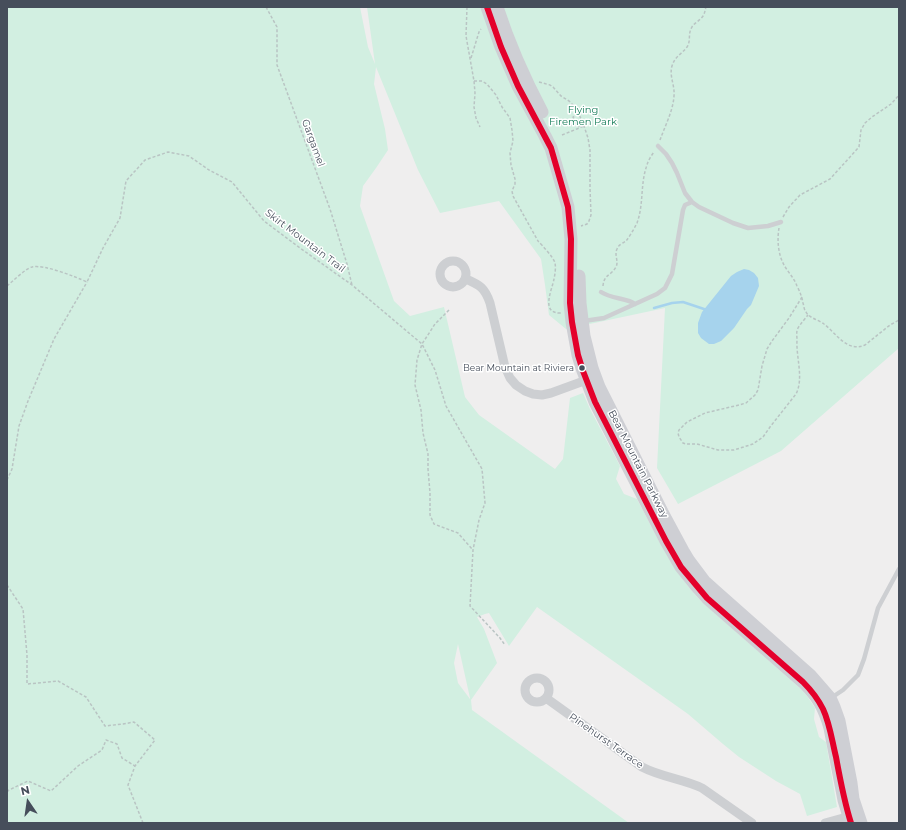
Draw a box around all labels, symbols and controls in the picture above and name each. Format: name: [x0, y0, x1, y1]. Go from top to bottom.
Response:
park label: Flying Firemen Park: [549, 104, 617, 128]
street label: Gargamel: [299, 118, 327, 168]
street label: Skirt Mountain Trail: [263, 207, 347, 275]
place label: Bear Mountain at Riviera: [463, 363, 574, 373]
marker: Bear Mountain at Riviera: [577, 363, 587, 373]
street label: Bear Mountain Parkway: [606, 408, 670, 520]
street label: Pinehurst Terrace: [567, 711, 645, 771]
north arrow: [8, 782, 48, 822]
text: N: [19, 782, 31, 798]

